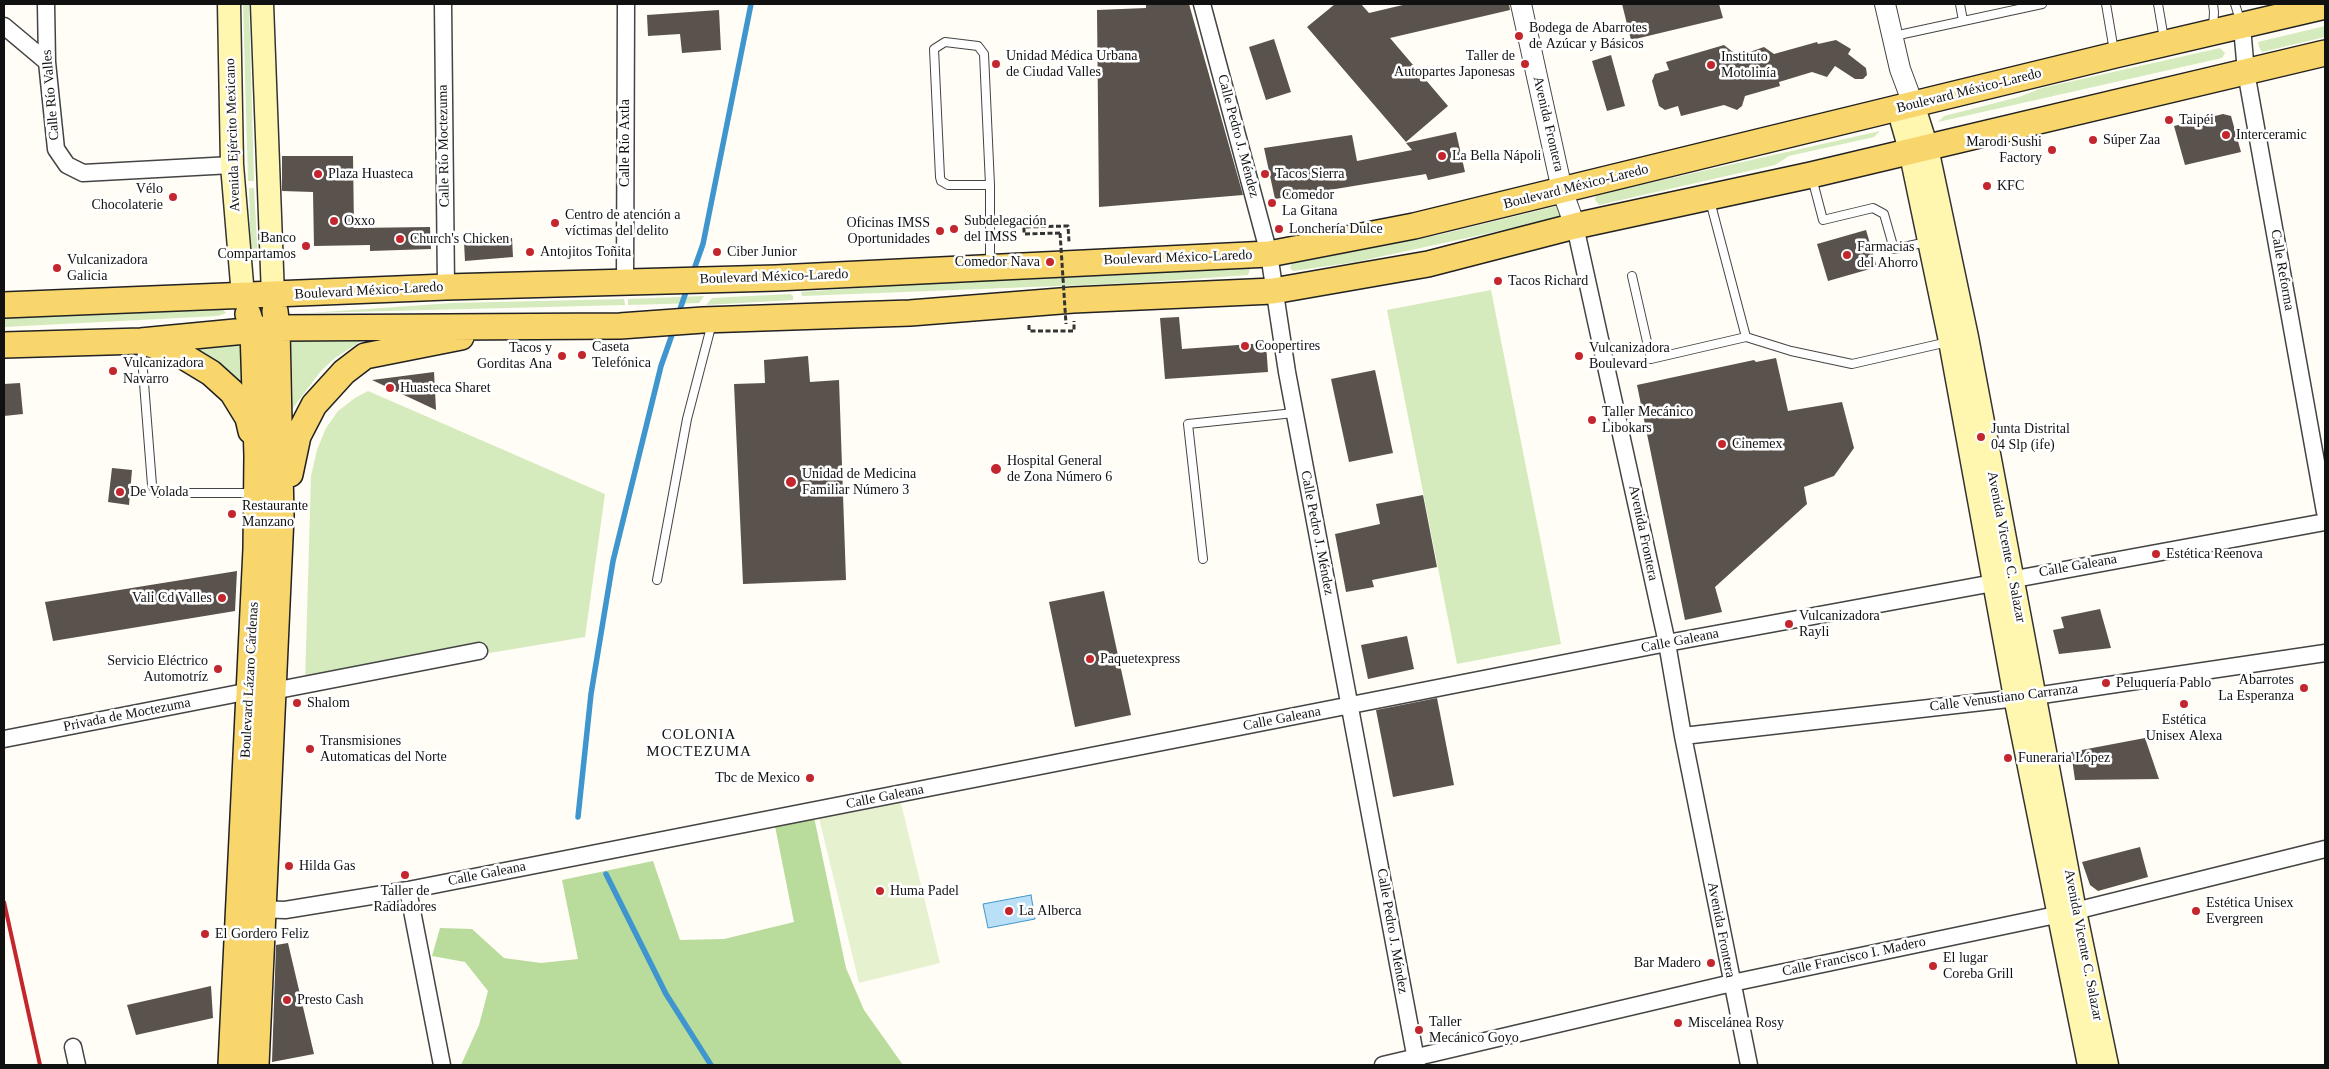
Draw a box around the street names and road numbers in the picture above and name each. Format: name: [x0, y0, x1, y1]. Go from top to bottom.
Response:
street label: Calle Río Valles: [39, 49, 63, 141]
street label: Avenida Ejército Mexicano: [222, 58, 244, 212]
street label: Boulevard México-Laredo: [1895, 65, 2043, 117]
street label: Calle Pedro J. Méndez: [1213, 73, 1263, 199]
street label: Avenida Frontera: [1529, 75, 1567, 173]
street label: Calle Río Moctezuma: [435, 84, 453, 208]
street label: Calle Río Axtla: [617, 99, 633, 187]
street label: Boulevard México-Laredo: [1502, 161, 1650, 213]
street label: Calle Reforma: [2267, 228, 2297, 312]
street label: Boulevard México-Laredo: [1103, 247, 1253, 269]
street label: Boulevard México-Laredo: [699, 266, 849, 288]
street label: Boulevard México-Laredo: [294, 279, 444, 303]
street label: Calle Pedro J. Méndez: [1297, 469, 1337, 597]
street label: Avenida Vicente C. Salazar: [1983, 470, 2029, 624]
street label: Avenida Frontera: [1625, 484, 1661, 582]
street label: Calle Galeana: [2038, 551, 2118, 581]
street label: Boulevard Lázaro Cárdenas: [238, 602, 262, 758]
street label: Calle Galeana: [1640, 625, 1720, 657]
street label: Calle Venustiano Carranza: [1929, 681, 2079, 715]
street label: Privada de Moctezuma: [62, 694, 192, 736]
street label: Calle Galeana: [1242, 703, 1322, 735]
street label: Calle Galeana: [845, 781, 925, 813]
street label: Calle Galeana: [447, 858, 527, 890]
street label: Calle Pedro J. Méndez: [1373, 867, 1411, 995]
street label: Avenida Vicente C. Salazar: [2060, 868, 2106, 1022]
street label: Avenida Frontera: [1703, 881, 1739, 979]
street label: Calle Francisco I. Madero: [1781, 934, 1927, 980]

